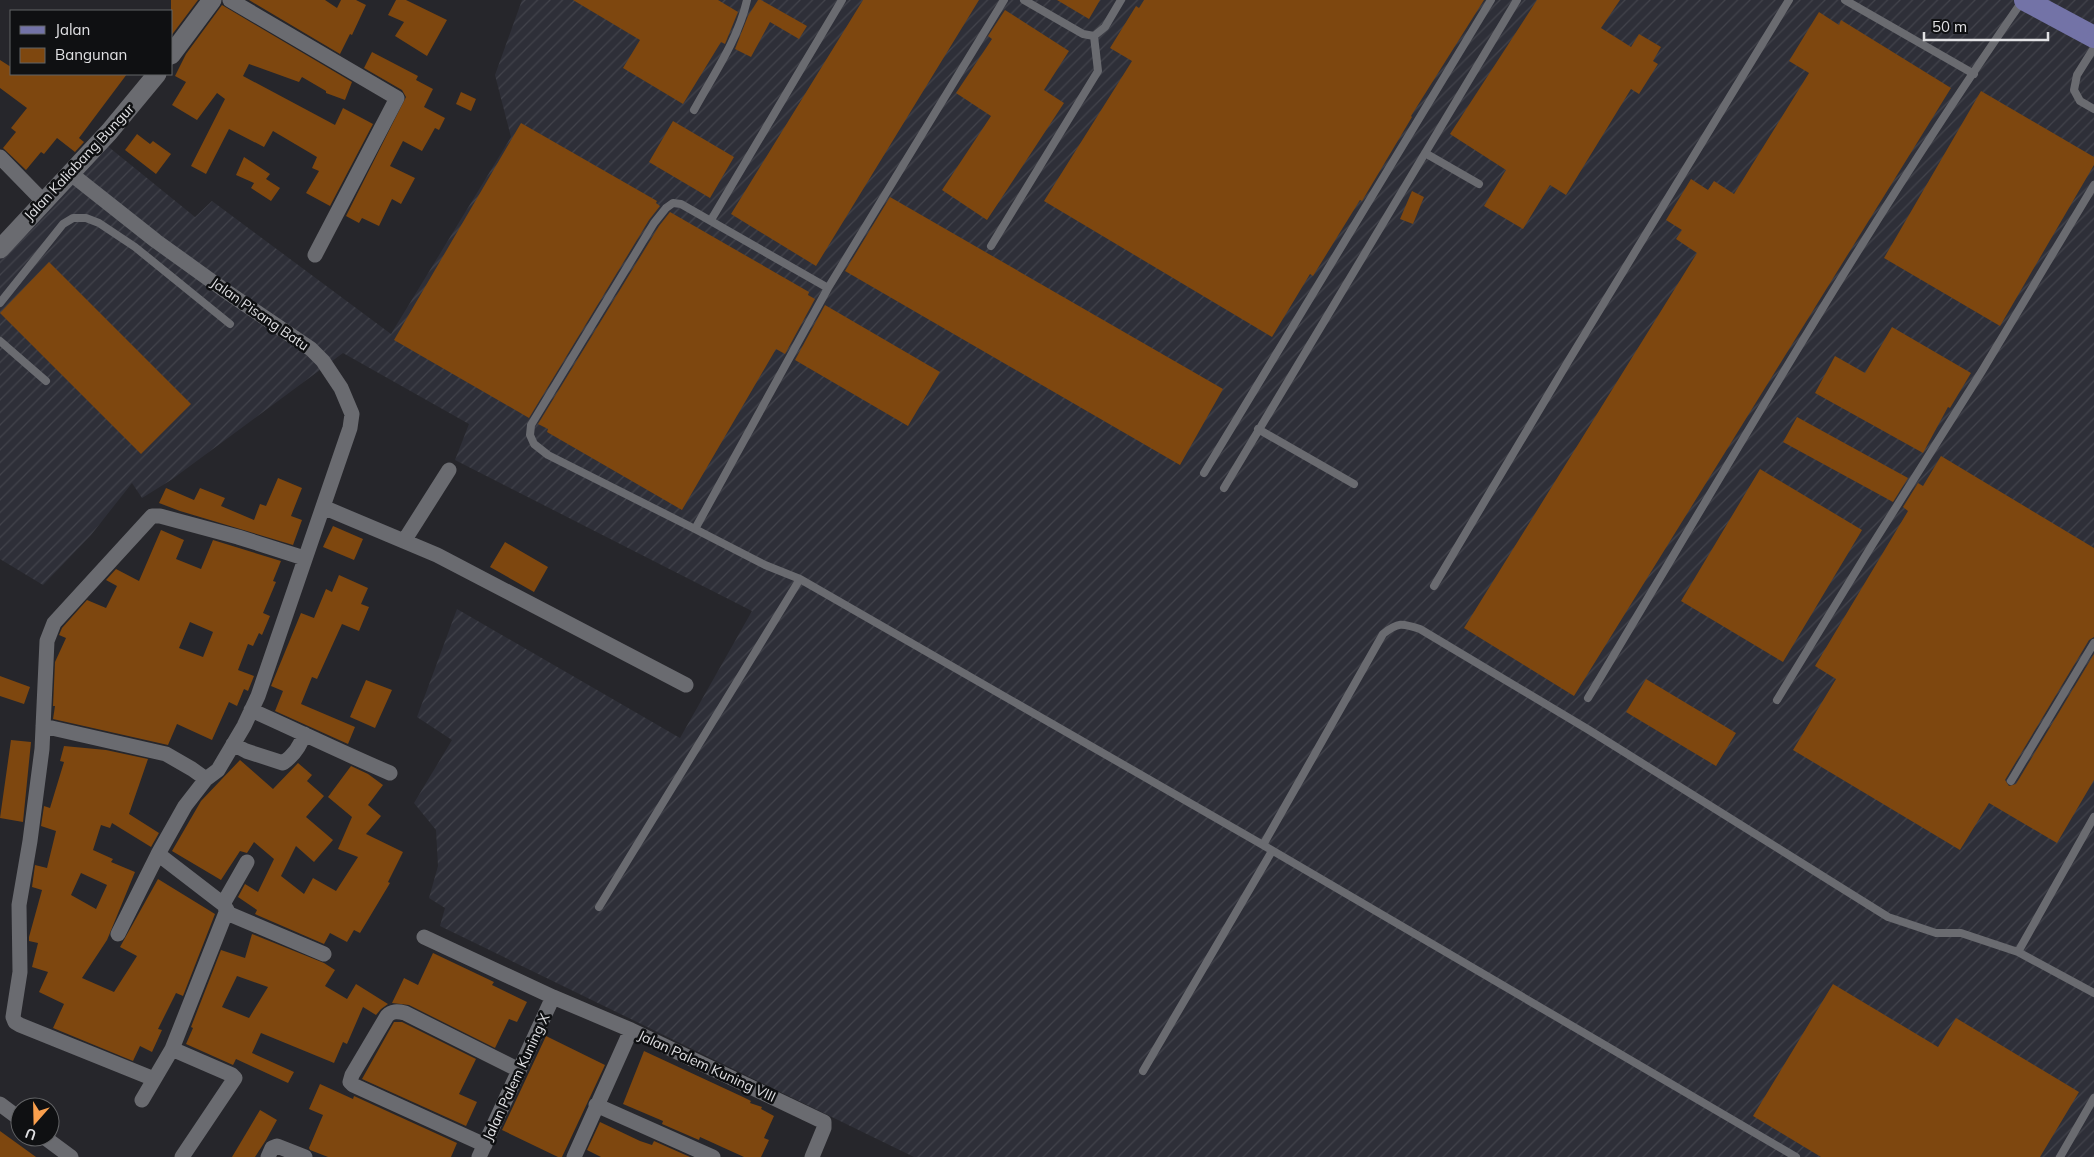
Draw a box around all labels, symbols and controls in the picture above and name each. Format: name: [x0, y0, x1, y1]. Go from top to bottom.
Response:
legend: [10, 10, 172, 75]
scale bar: [1924, 10, 2048, 42]
text: 50 m: [1932, 17, 1967, 36]
text: Jalan: [55, 20, 90, 39]
text: Bangunan: [55, 45, 127, 64]
street label: Jalan Kaliabang Bungur: [20, 99, 139, 224]
street label: Jalan Pisang Batu: [207, 273, 313, 355]
street label: Jalan Palem Kuning X: [479, 1010, 553, 1144]
street label: Jalan Palem Kuning VIII: [635, 1026, 779, 1106]
north arrow: [10, 1097, 60, 1147]
text: U: [23, 1124, 39, 1144]

